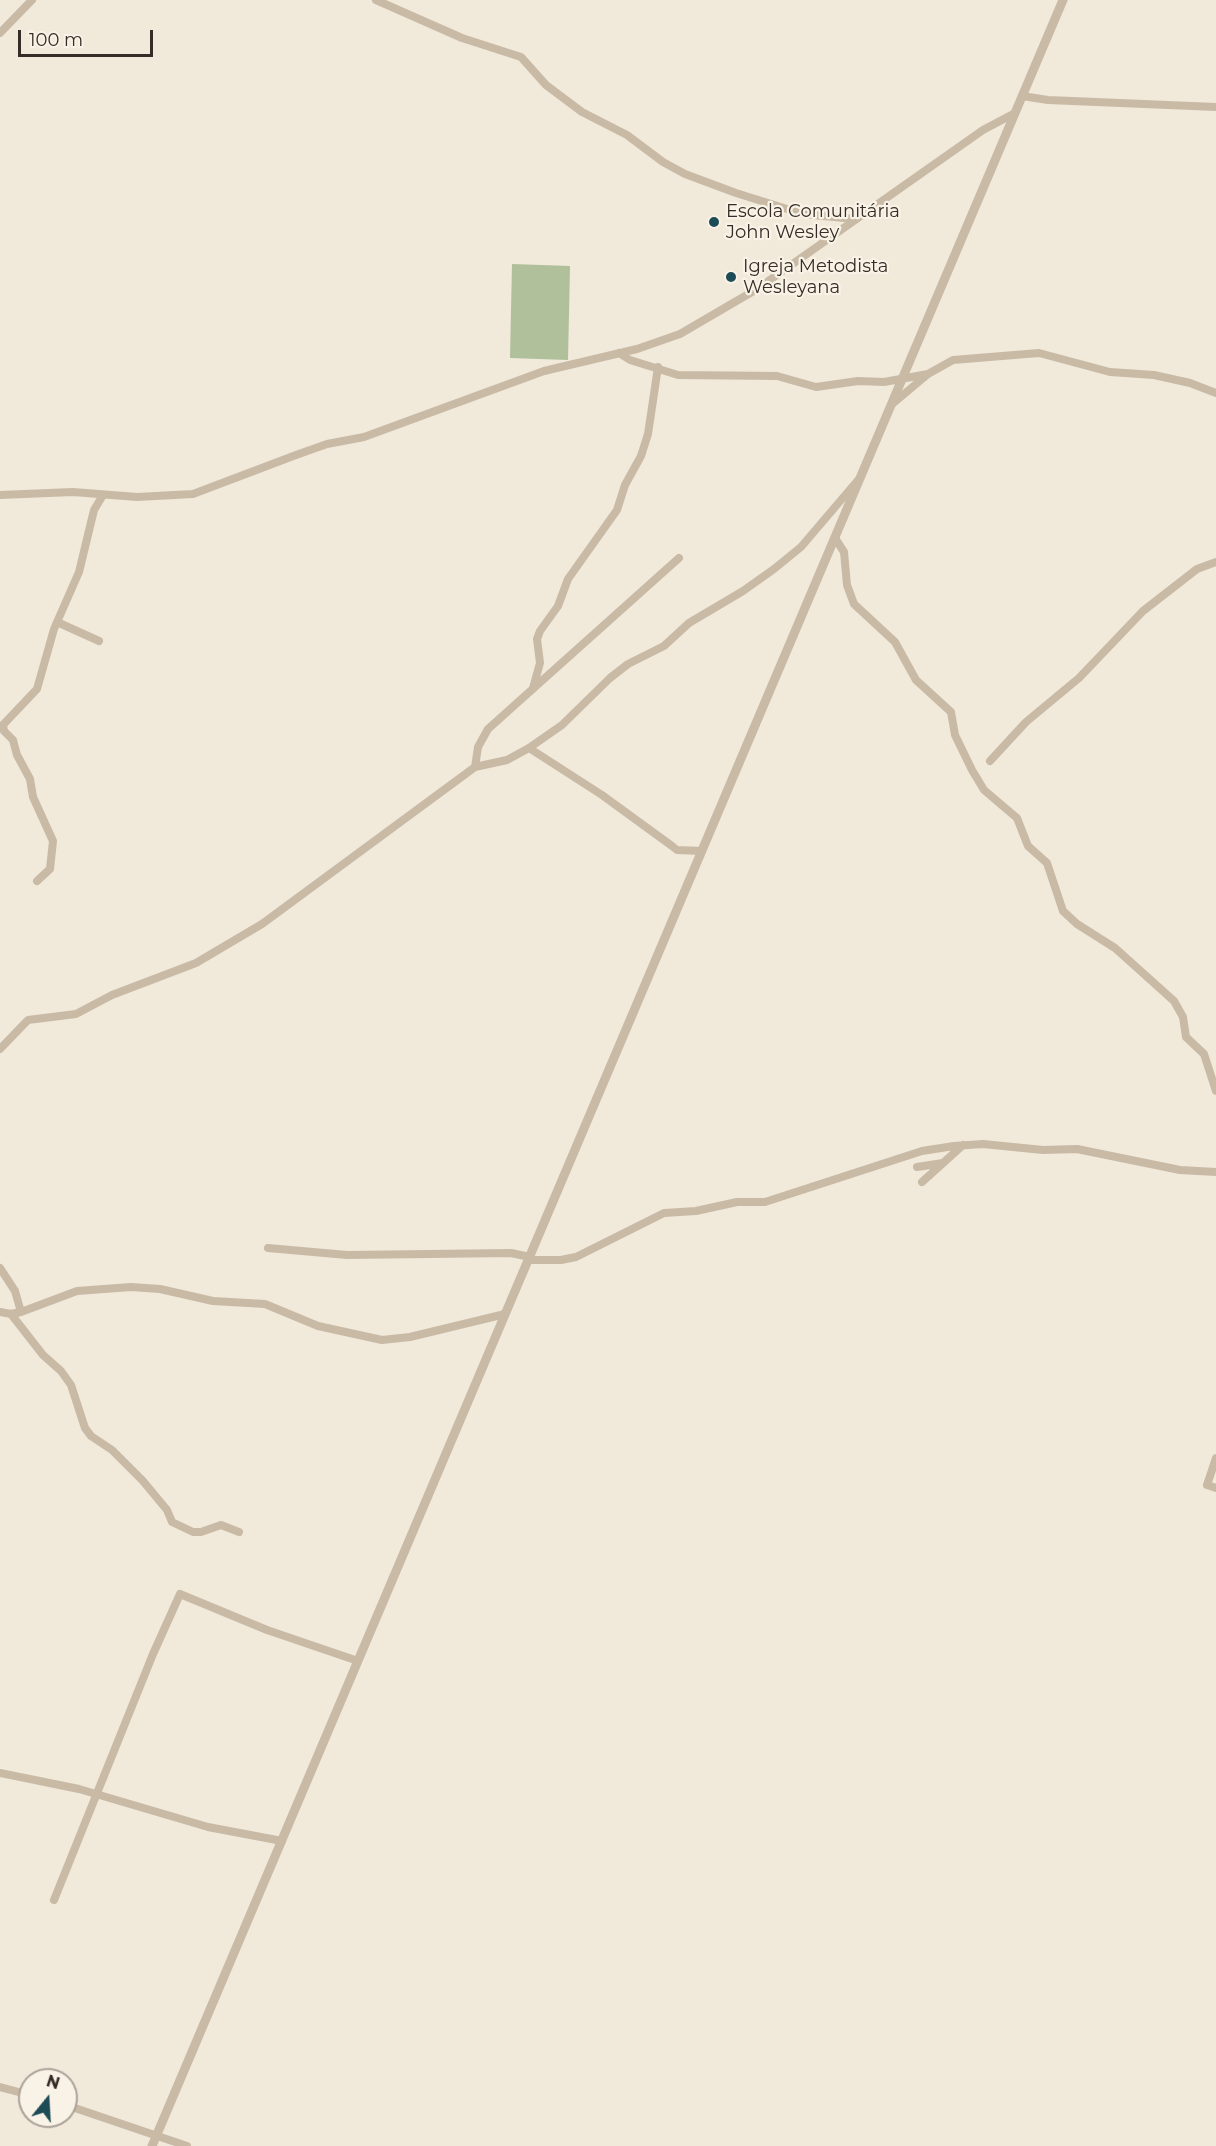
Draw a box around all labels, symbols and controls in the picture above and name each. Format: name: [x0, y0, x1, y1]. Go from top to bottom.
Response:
scale bar: [21, 18, 156, 56]
text: 100 m: [29, 29, 83, 51]
place label: Escola Comunitária John Wesley: [726, 201, 900, 244]
marker: Escola Comunitária John Wesley: [707, 215, 721, 229]
place label: Igreja Metodista Wesleyana: [743, 256, 888, 298]
marker: Igreja Metodista Wesleyana: [724, 270, 738, 284]
north arrow: [18, 2068, 78, 2128]
text: N: [44, 2071, 62, 2093]

